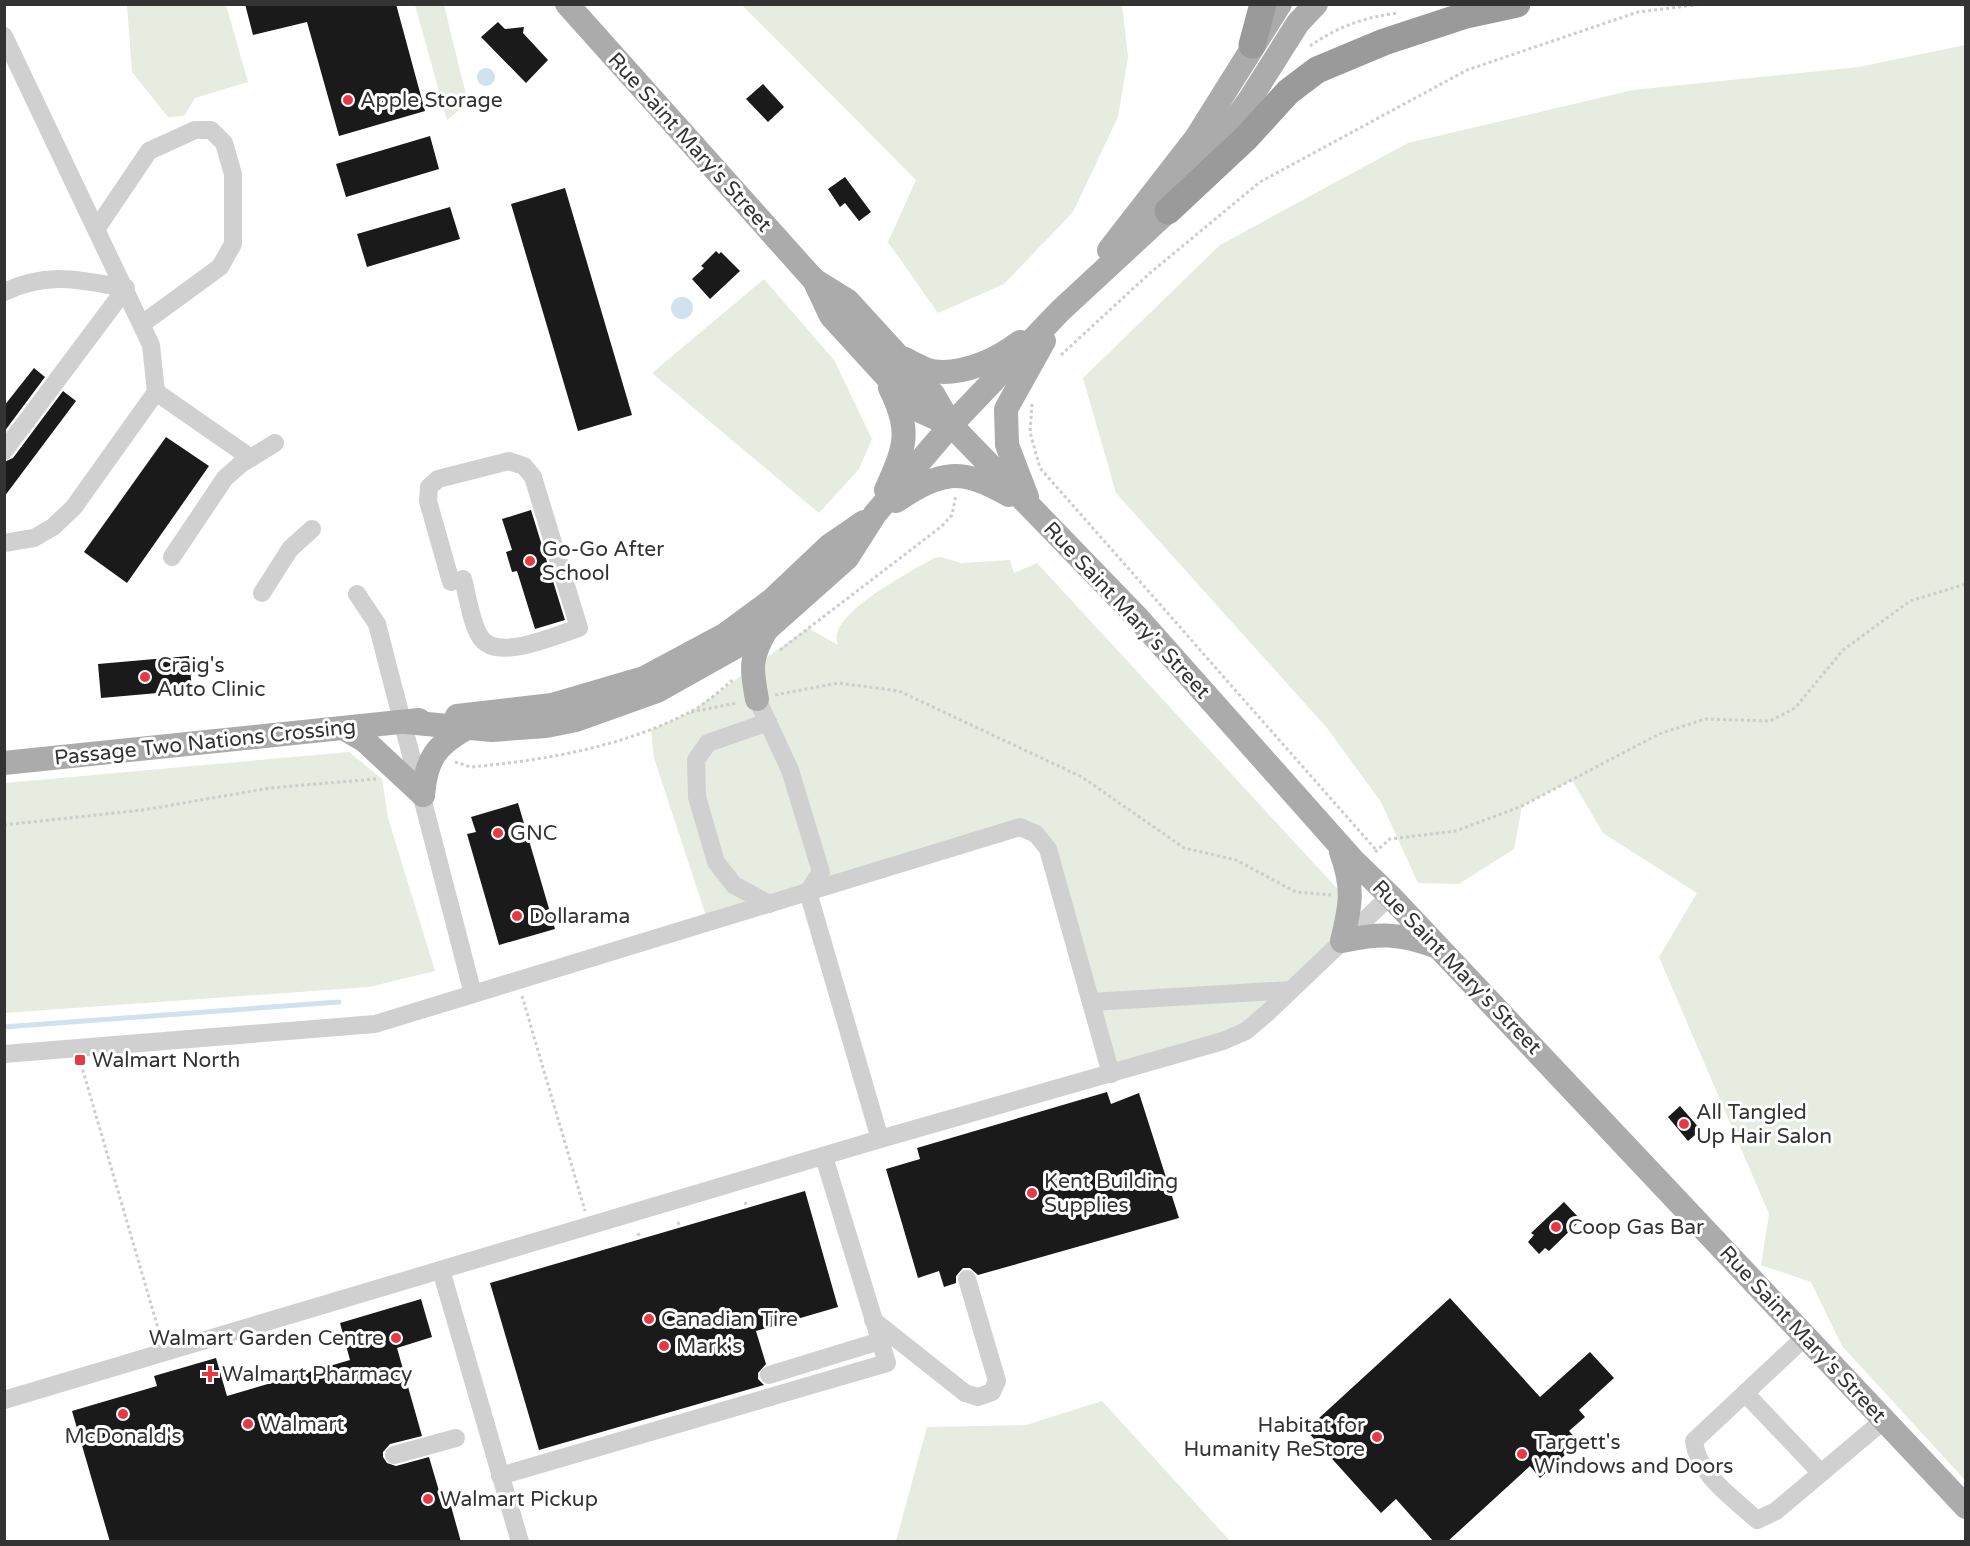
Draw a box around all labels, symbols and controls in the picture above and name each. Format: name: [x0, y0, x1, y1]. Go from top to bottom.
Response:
street label: Rue Saint Mary's Street: [602, 48, 777, 237]
place label: Apple Storage: [360, 88, 503, 113]
marker: Apple Storage: [341, 93, 355, 107]
street label: Rue Saint Mary's Street: [1038, 517, 1215, 704]
place label: Go-Go After School: [542, 537, 664, 586]
marker: Go-Go After School: [523, 554, 537, 568]
place label: Craig's Auto Clinic: [157, 653, 266, 702]
marker: Craig's Auto Clinic: [138, 670, 152, 684]
street label: Passage Two Nations Crossing: [53, 714, 357, 771]
place label: GNC: [510, 821, 557, 846]
marker: GNC: [491, 826, 505, 840]
street label: Rue Saint Mary's Street: [1367, 875, 1546, 1060]
place label: Dollarama: [529, 904, 630, 929]
marker: Dollarama: [510, 909, 524, 923]
place label: Walmart North: [92, 1048, 240, 1073]
marker: Walmart North: [73, 1053, 87, 1067]
place label: All Tangled Up Hair Salon: [1696, 1100, 1832, 1149]
marker: All Tangled Up Hair Salon: [1677, 1117, 1691, 1131]
place label: Kent Building Supplies: [1044, 1169, 1178, 1218]
marker: Kent Building Supplies: [1025, 1186, 1039, 1200]
place label: Coop Gas Bar: [1568, 1215, 1704, 1240]
marker: Coop Gas Bar: [1549, 1220, 1563, 1234]
street label: Rue Saint Mary's Street: [1714, 1241, 1891, 1428]
place label: Canadian Tire: [661, 1307, 798, 1332]
marker: Canadian Tire: [642, 1312, 656, 1326]
place label: Walmart Garden Centre: [149, 1326, 384, 1351]
marker: Walmart Garden Centre: [389, 1331, 403, 1345]
place label: Mark's: [676, 1334, 742, 1359]
marker: Mark's: [657, 1339, 671, 1353]
place label: Walmart Pharmacy: [222, 1362, 412, 1387]
marker: Walmart Pharmacy: [203, 1367, 217, 1381]
marker: McDonald's: [116, 1407, 130, 1421]
place label: Walmart: [260, 1412, 345, 1437]
place label: Habitat for Humanity ReStore: [1184, 1413, 1365, 1462]
marker: Walmart: [241, 1417, 255, 1431]
place label: McDonald's: [64, 1424, 182, 1449]
marker: Habitat for Humanity ReStore: [1370, 1430, 1384, 1444]
place label: Targett's Windows and Doors: [1534, 1430, 1733, 1479]
marker: Targett's Windows and Doors: [1515, 1447, 1529, 1461]
place label: Walmart Pickup: [440, 1487, 598, 1512]
marker: Walmart Pickup: [421, 1492, 435, 1506]

